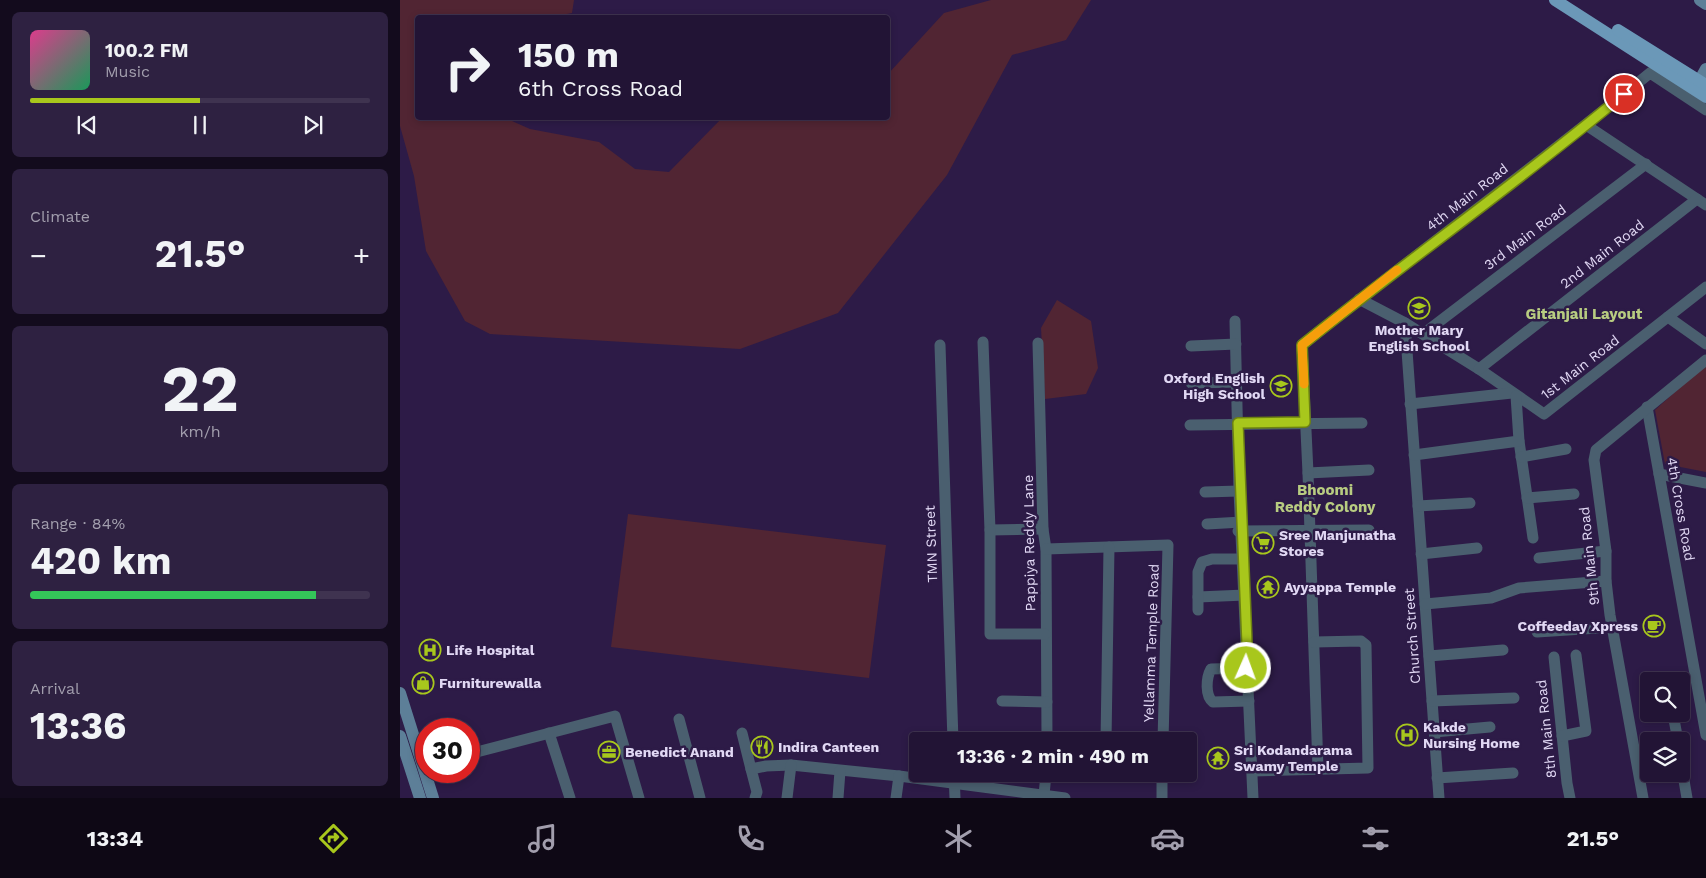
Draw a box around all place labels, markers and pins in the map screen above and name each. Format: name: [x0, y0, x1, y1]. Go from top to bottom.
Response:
pin: [1603, 73, 1645, 115]
school or university icon: Mother Mary English School: [1407, 296, 1431, 320]
place label: Mother Mary English School: [1368, 322, 1470, 354]
place label: Oxford English High School: [1164, 370, 1265, 402]
school or university icon: Oxford English High School: [1269, 374, 1293, 398]
place label: Sree Manjunatha Stores: [1279, 527, 1397, 559]
supermarket icon: Sree Manjunatha Stores: [1251, 531, 1275, 555]
temple icon: Ayyappa Temple: [1256, 575, 1280, 599]
place label: Ayyappa Temple: [1284, 579, 1396, 595]
cafe icon: Coffeeday Xpress: [1642, 614, 1666, 638]
place label: Coffeeday Xpress: [1518, 618, 1639, 634]
hospital icon: Life Hospital: [418, 638, 442, 662]
place label: Life Hospital: [446, 642, 535, 658]
shop icon: Furniturewalla: [411, 671, 435, 695]
place label: Furniturewalla: [439, 675, 542, 691]
place label: Kakde Nursing Home: [1423, 719, 1520, 751]
hospital icon: Kakde Nursing Home: [1395, 723, 1419, 747]
restaurant icon: Indira Canteen: [750, 735, 774, 759]
place label: Indira Canteen: [778, 739, 879, 755]
office icon: Benedict Anand: [597, 740, 621, 764]
place label: Sri Kodandarama Swamy Temple: [1234, 742, 1353, 774]
place label: Benedict Anand: [625, 744, 734, 760]
temple icon: Sri Kodandarama Swamy Temple: [1206, 746, 1230, 770]

